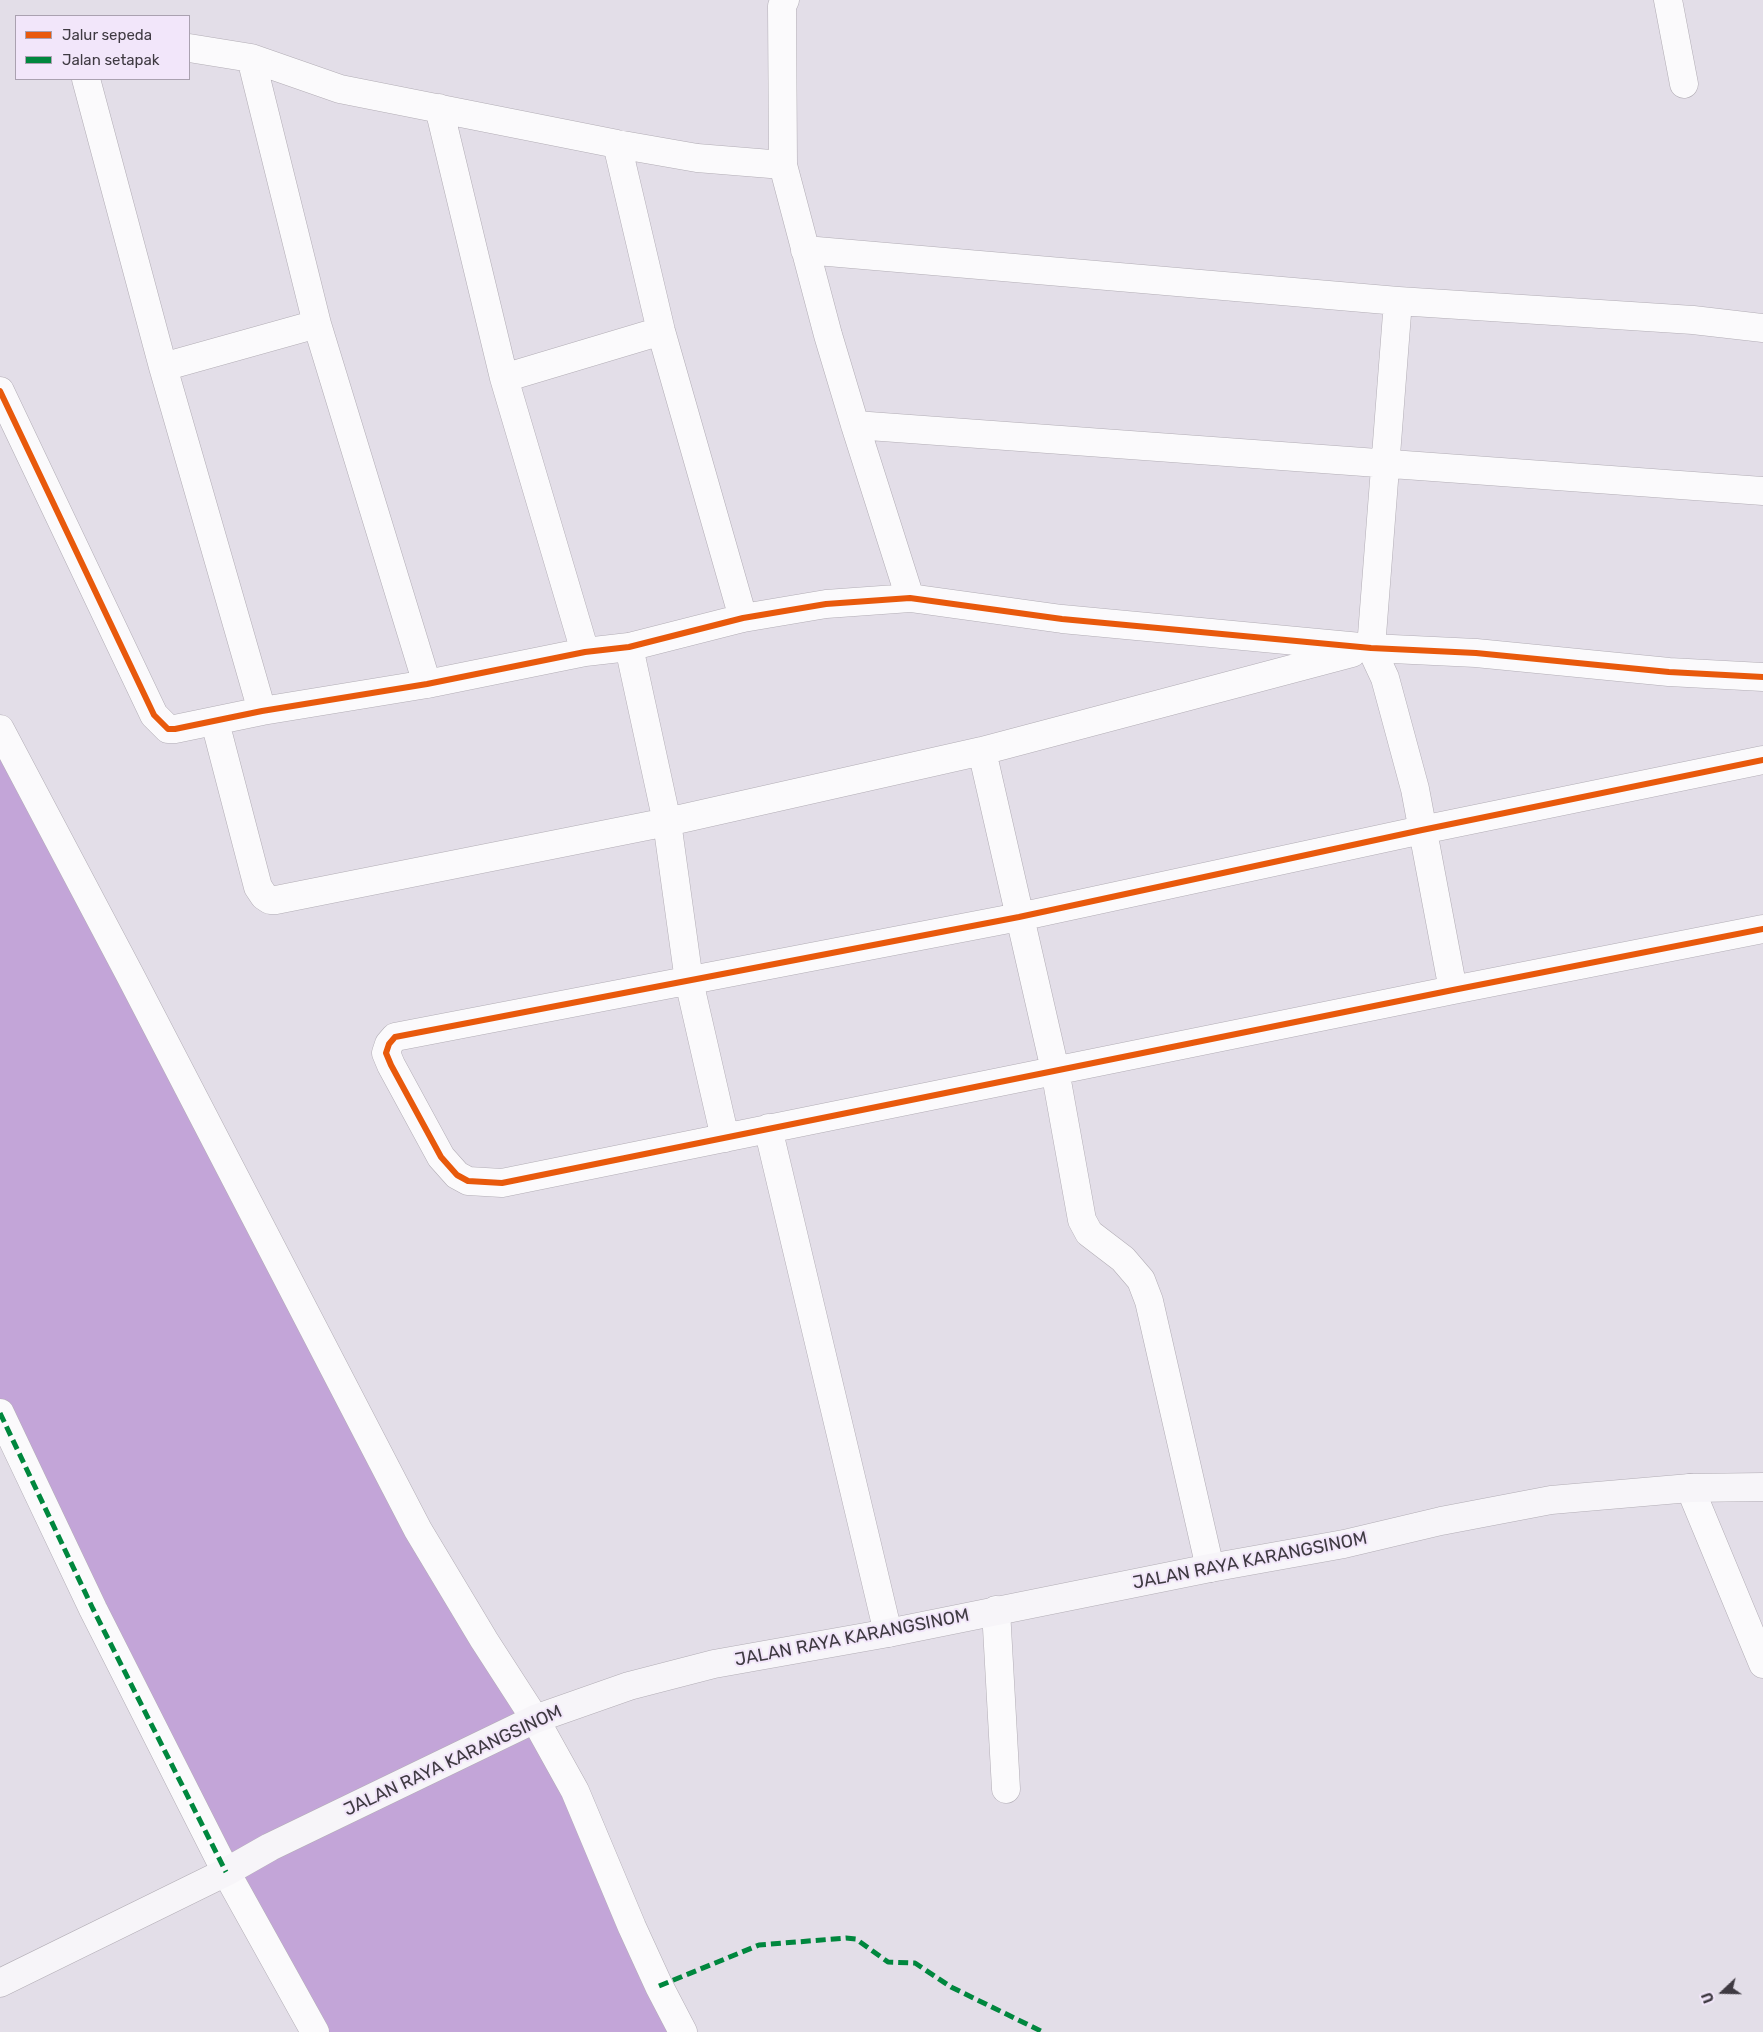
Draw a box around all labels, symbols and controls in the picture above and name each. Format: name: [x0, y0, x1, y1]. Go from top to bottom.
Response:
legend: [15, 15, 190, 80]
text: Jalur sepeda: [62, 26, 152, 44]
text: Jalan setapak: [62, 51, 160, 69]
street label: JALAN RAYA KARANGSINOM: [1131, 1528, 1369, 1594]
street label: JALAN RAYA KARANGSINOM: [733, 1605, 971, 1671]
street label: JALAN RAYA KARANGSINOM: [340, 1701, 566, 1821]
north arrow: [1698, 1967, 1748, 2017]
text: U: [1699, 1990, 1718, 2005]

